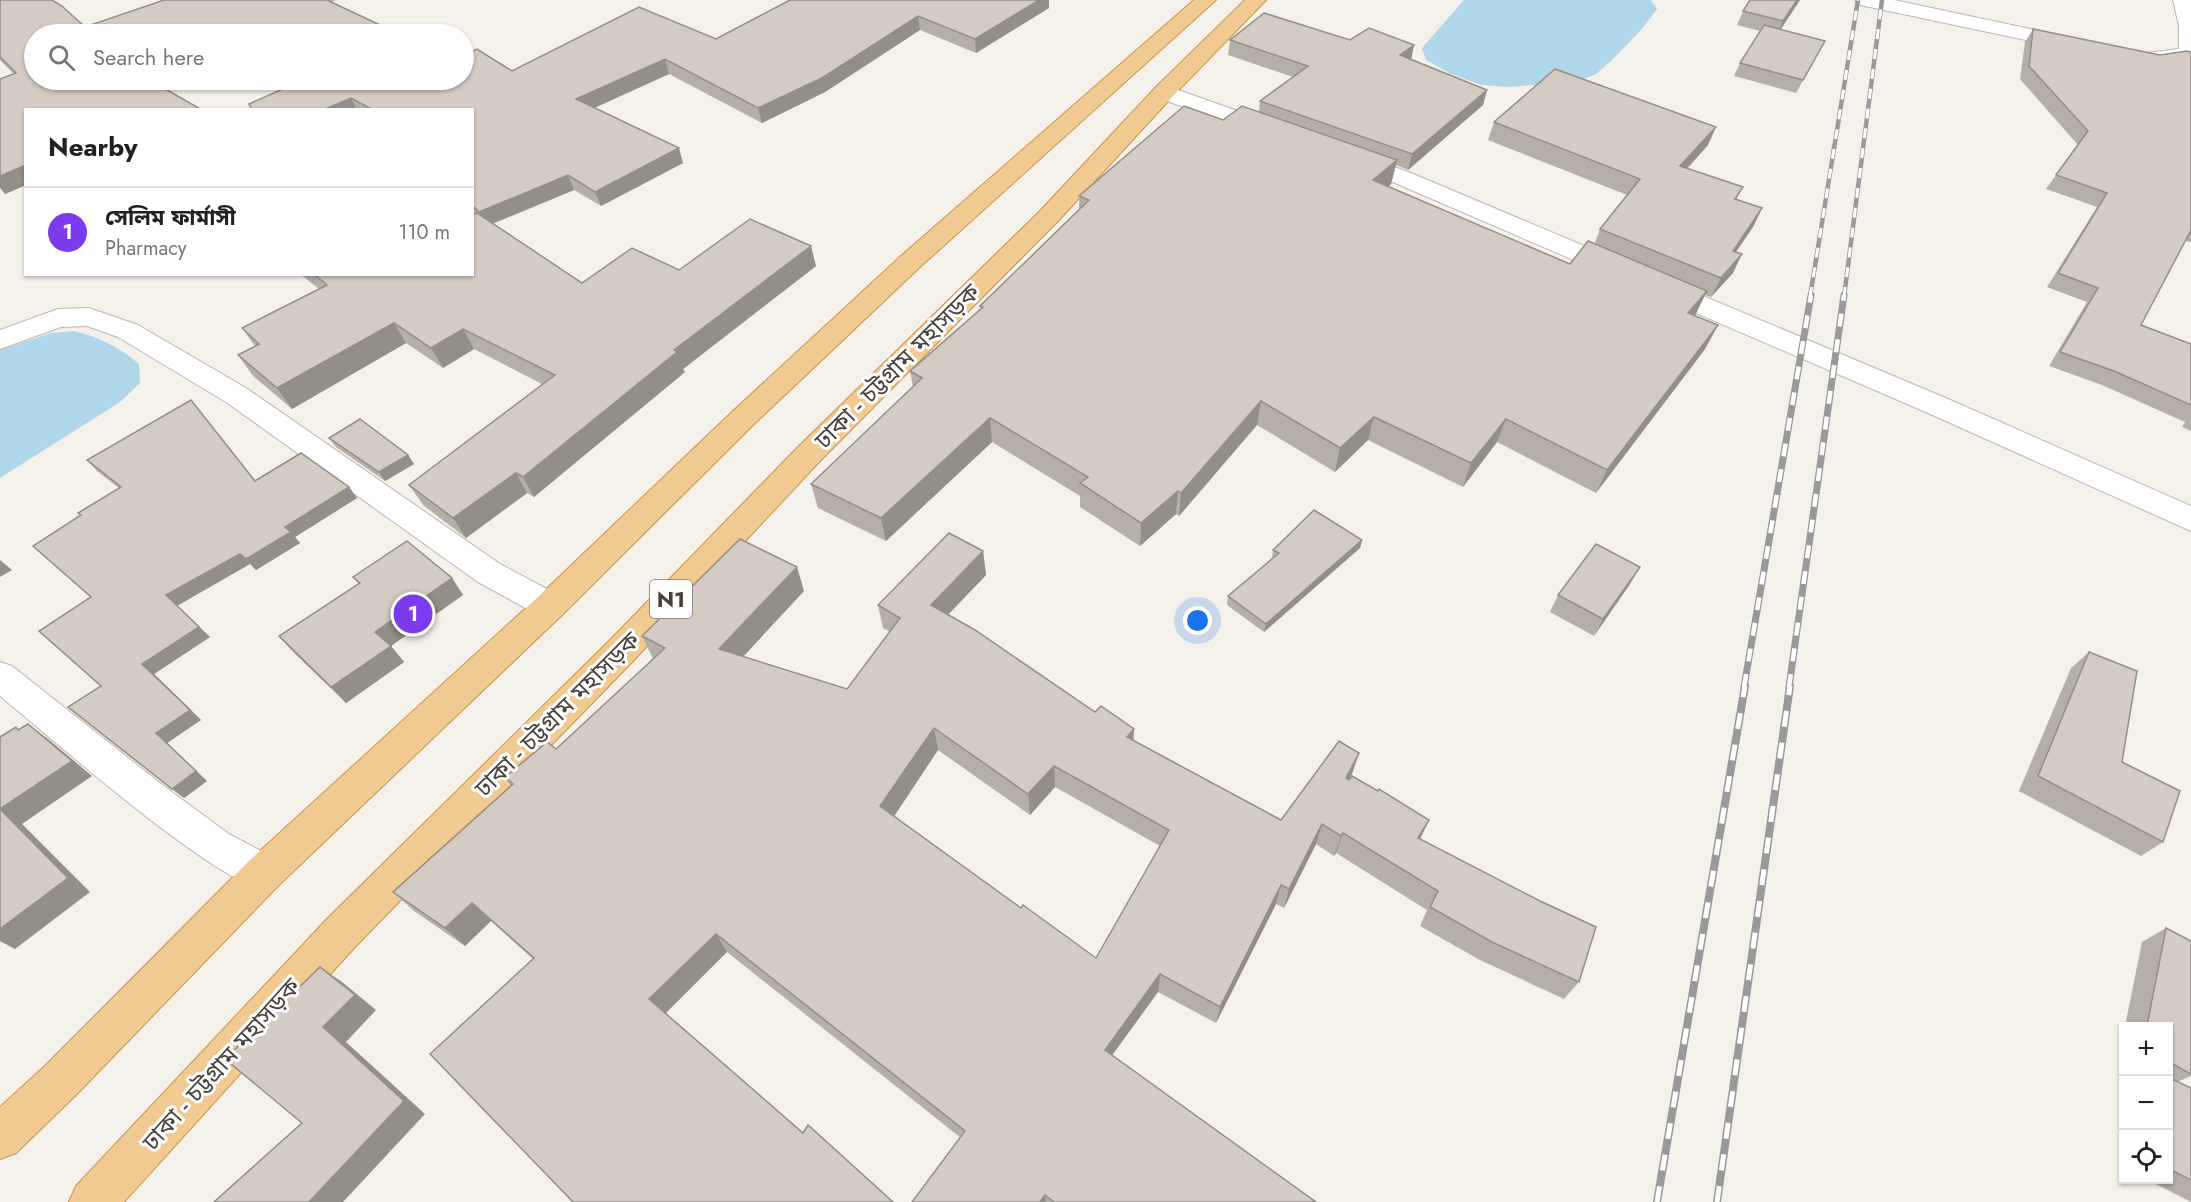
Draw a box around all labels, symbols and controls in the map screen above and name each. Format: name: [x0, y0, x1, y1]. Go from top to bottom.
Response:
search box: [24, 24, 474, 90]
icon: search: [45, 41, 78, 74]
text: Search here: [93, 41, 204, 73]
text: Nearby: [48, 128, 137, 166]
text: সেলিম ফার্মাসী: [105, 201, 236, 233]
text: 1: [62, 218, 73, 247]
text: 110 m: [398, 218, 450, 247]
text: Pharmacy: [105, 234, 187, 263]
street label: ঢাকা - চট্টগ্রাম মহাসড়ক: [806, 275, 988, 457]
road number: N1: [650, 580, 692, 618]
pin: 1: [394, 592, 432, 636]
your location: [1183, 606, 1212, 635]
street label: ঢাকা - চট্টগ্রাম মহাসড়ক: [466, 623, 648, 805]
street label: ঢাকা - চট্টগ্রাম মহাসড়ক: [133, 970, 308, 1159]
map controls: [2119, 1022, 2173, 1184]
button: +: [2119, 1022, 2173, 1076]
button: −: [2119, 1076, 2173, 1130]
button: locate: [2119, 1130, 2173, 1184]

